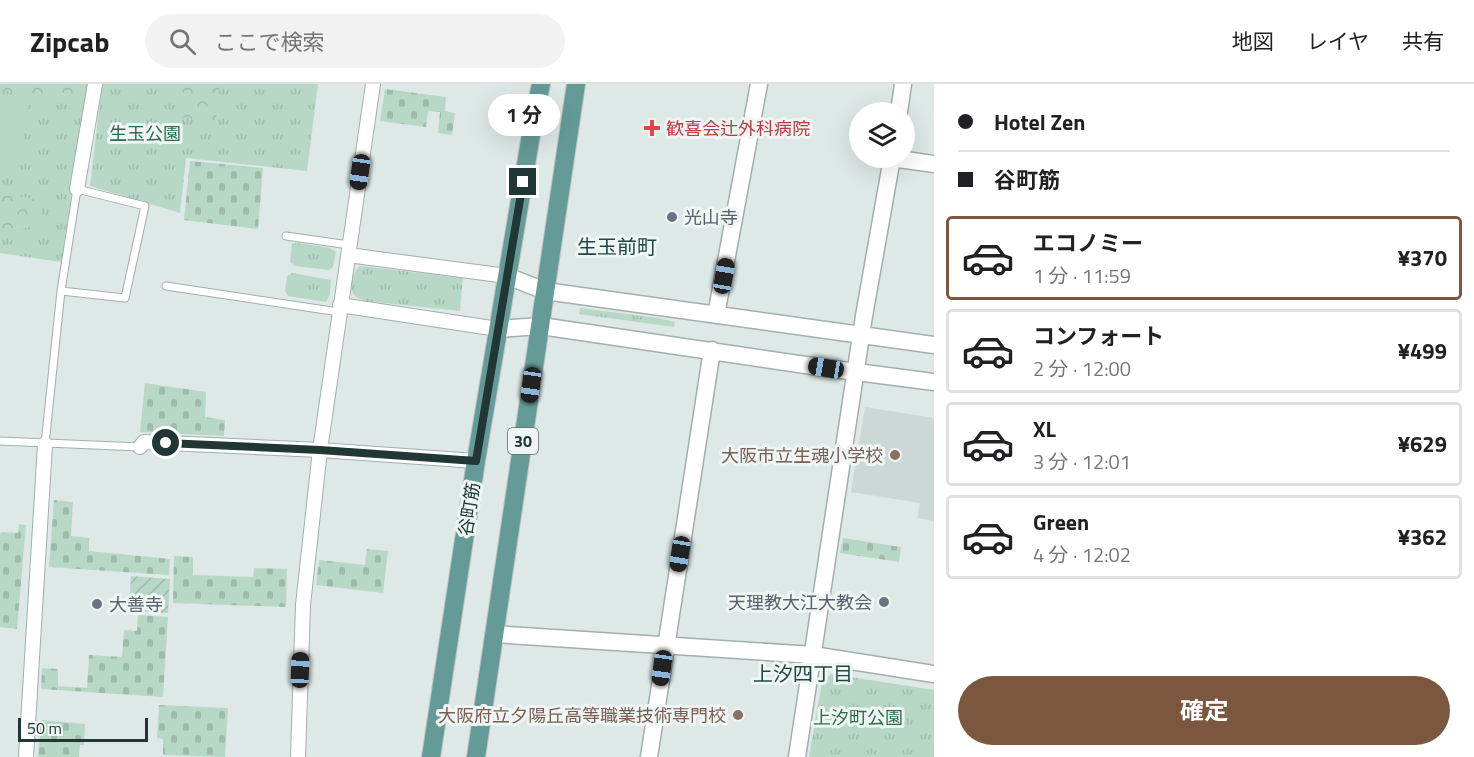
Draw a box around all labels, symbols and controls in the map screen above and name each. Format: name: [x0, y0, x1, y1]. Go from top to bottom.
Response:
search box: [145, 14, 565, 68]
text: Zipcab: [30, 20, 109, 63]
icon: search: [166, 25, 199, 58]
text: ここで検索: [214, 25, 324, 59]
text: 地図: [1232, 25, 1274, 57]
text: レイヤ: [1307, 25, 1369, 57]
text: 共有: [1402, 25, 1444, 57]
callout: 1 分: [487, 95, 559, 137]
text: 1 分: [506, 99, 542, 130]
map controls: [849, 102, 915, 168]
button: layers: [849, 102, 915, 168]
text: Hotel Zen: [994, 105, 1085, 139]
place label: 歓喜会辻外科病院: [666, 115, 810, 142]
marker: 歓喜会辻外科病院: [643, 119, 661, 137]
park label: 生玉公園: [109, 120, 181, 147]
car: [349, 153, 371, 191]
text: 谷町筋: [994, 163, 1060, 197]
route end: [509, 168, 536, 195]
place label: 光山寺: [684, 204, 738, 231]
marker: 光山寺: [665, 210, 679, 224]
text: エコノミー: [1033, 226, 1143, 260]
district label: 生玉前町: [577, 231, 657, 262]
icon: car: [961, 231, 1015, 285]
text: ¥370: [1398, 241, 1447, 275]
car: [712, 257, 736, 295]
text: 1 分 · 11:59: [1033, 260, 1131, 291]
text: コンフォート: [1033, 319, 1164, 353]
icon: car: [961, 324, 1015, 378]
text: ¥499: [1398, 334, 1447, 368]
text: 2 分 · 12:00: [1033, 353, 1131, 384]
car: [807, 356, 845, 380]
car: [520, 366, 542, 404]
text: XL: [1033, 412, 1056, 446]
icon: car: [961, 417, 1015, 471]
text: ¥629: [1398, 427, 1447, 461]
road number: 30: [508, 428, 538, 454]
route start: [152, 429, 179, 456]
place label: 大阪市立生魂小学校: [721, 442, 883, 469]
text: 3 分 · 12:01: [1033, 446, 1131, 477]
marker: 大阪市立生魂小学校: [888, 448, 902, 462]
street label: 谷町筋: [451, 480, 487, 538]
text: Green: [1033, 505, 1089, 539]
icon: car: [961, 510, 1015, 564]
text: ¥362: [1398, 520, 1447, 554]
car: [668, 535, 692, 573]
text: 4 分 · 12:02: [1033, 539, 1131, 570]
place label: 天理教大江大教会: [728, 589, 872, 616]
place label: 大善寺: [109, 591, 163, 618]
marker: 天理教大江大教会: [877, 595, 891, 609]
marker: 大善寺: [90, 597, 104, 611]
car: [651, 649, 673, 687]
car: [290, 652, 310, 688]
district label: 上汐四丁目: [753, 658, 853, 689]
button: 確定: [958, 676, 1450, 745]
place label: 大阪府立夕陽丘高等職業技術専門校: [438, 702, 726, 729]
park label: 上汐町公園: [813, 704, 903, 731]
marker: 大阪府立夕陽丘高等職業技術専門校: [731, 708, 745, 722]
scale bar: [18, 715, 148, 742]
text: 50 m: [27, 716, 62, 740]

